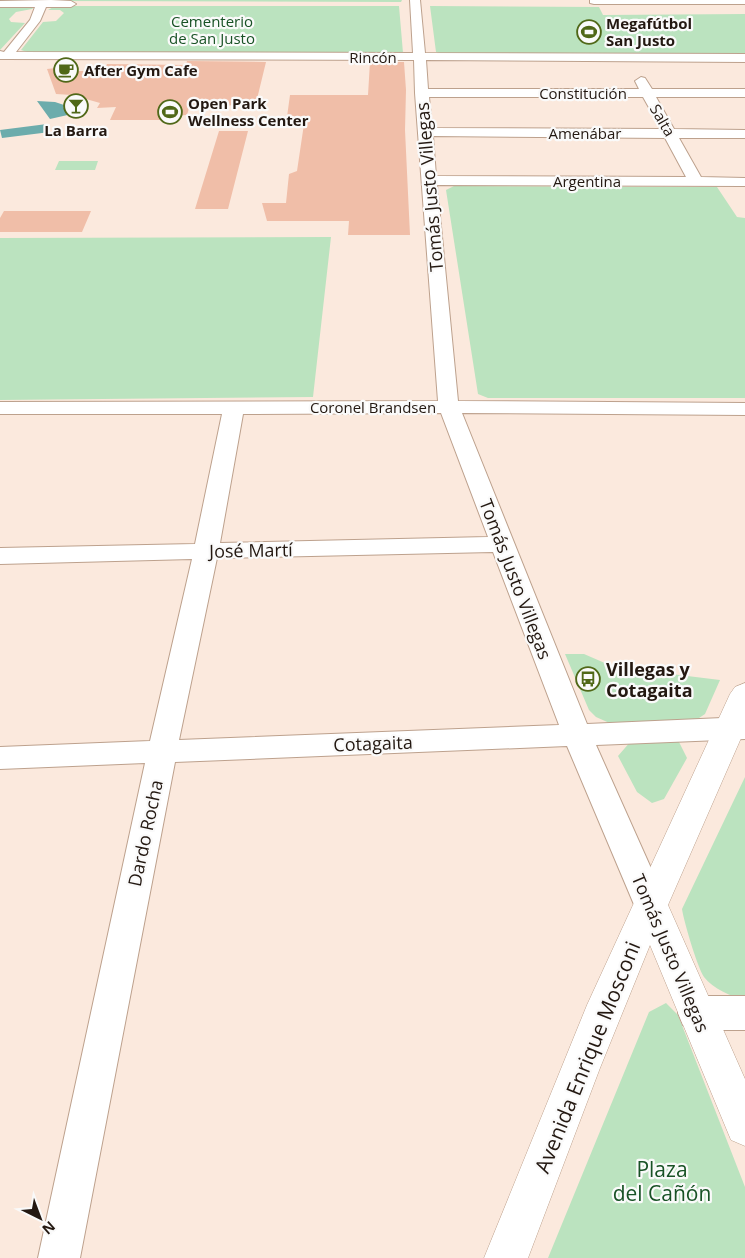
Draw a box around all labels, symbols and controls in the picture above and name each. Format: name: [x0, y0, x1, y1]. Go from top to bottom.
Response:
park label: Cementerio de San Justo: [169, 11, 255, 48]
place label: Megafútbol San Justo: [606, 13, 692, 50]
sports icon: Megafútbol San Justo: [576, 19, 602, 45]
street label: Rincón: [349, 47, 397, 67]
cafe icon: After Gym Cafe: [53, 57, 79, 83]
place label: After Gym Cafe: [84, 60, 198, 80]
street label: Constitución: [539, 83, 627, 103]
bar icon: La Barra: [63, 93, 89, 119]
place label: Open Park Wellness Center: [188, 93, 309, 130]
sports icon: Open Park Wellness Center: [157, 99, 183, 125]
street label: Salta: [646, 100, 680, 140]
street label: Tomás Justo Villegas: [410, 101, 448, 273]
place label: La Barra: [44, 120, 108, 140]
street label: Amenábar: [549, 123, 621, 143]
street label: Argentina: [553, 171, 621, 191]
street label: Coronel Brandsen: [310, 397, 436, 417]
street label: Tomás Justo Villegas: [474, 495, 558, 663]
street label: José Martí: [207, 537, 293, 563]
place label: Villegas y Cotagaita: [606, 657, 693, 702]
bus stop icon: Villegas y Cotagaita: [575, 666, 601, 692]
street label: Cotagaita: [333, 730, 413, 756]
street label: Dardo Rocha: [122, 777, 168, 889]
street label: Tomás Justo Villegas: [627, 870, 715, 1036]
street label: Avenida Enrique Mosconi: [528, 937, 646, 1177]
park label: Plaza del Cañón: [613, 1155, 711, 1207]
north arrow: [15, 1193, 65, 1243]
text: N: [38, 1217, 60, 1239]

